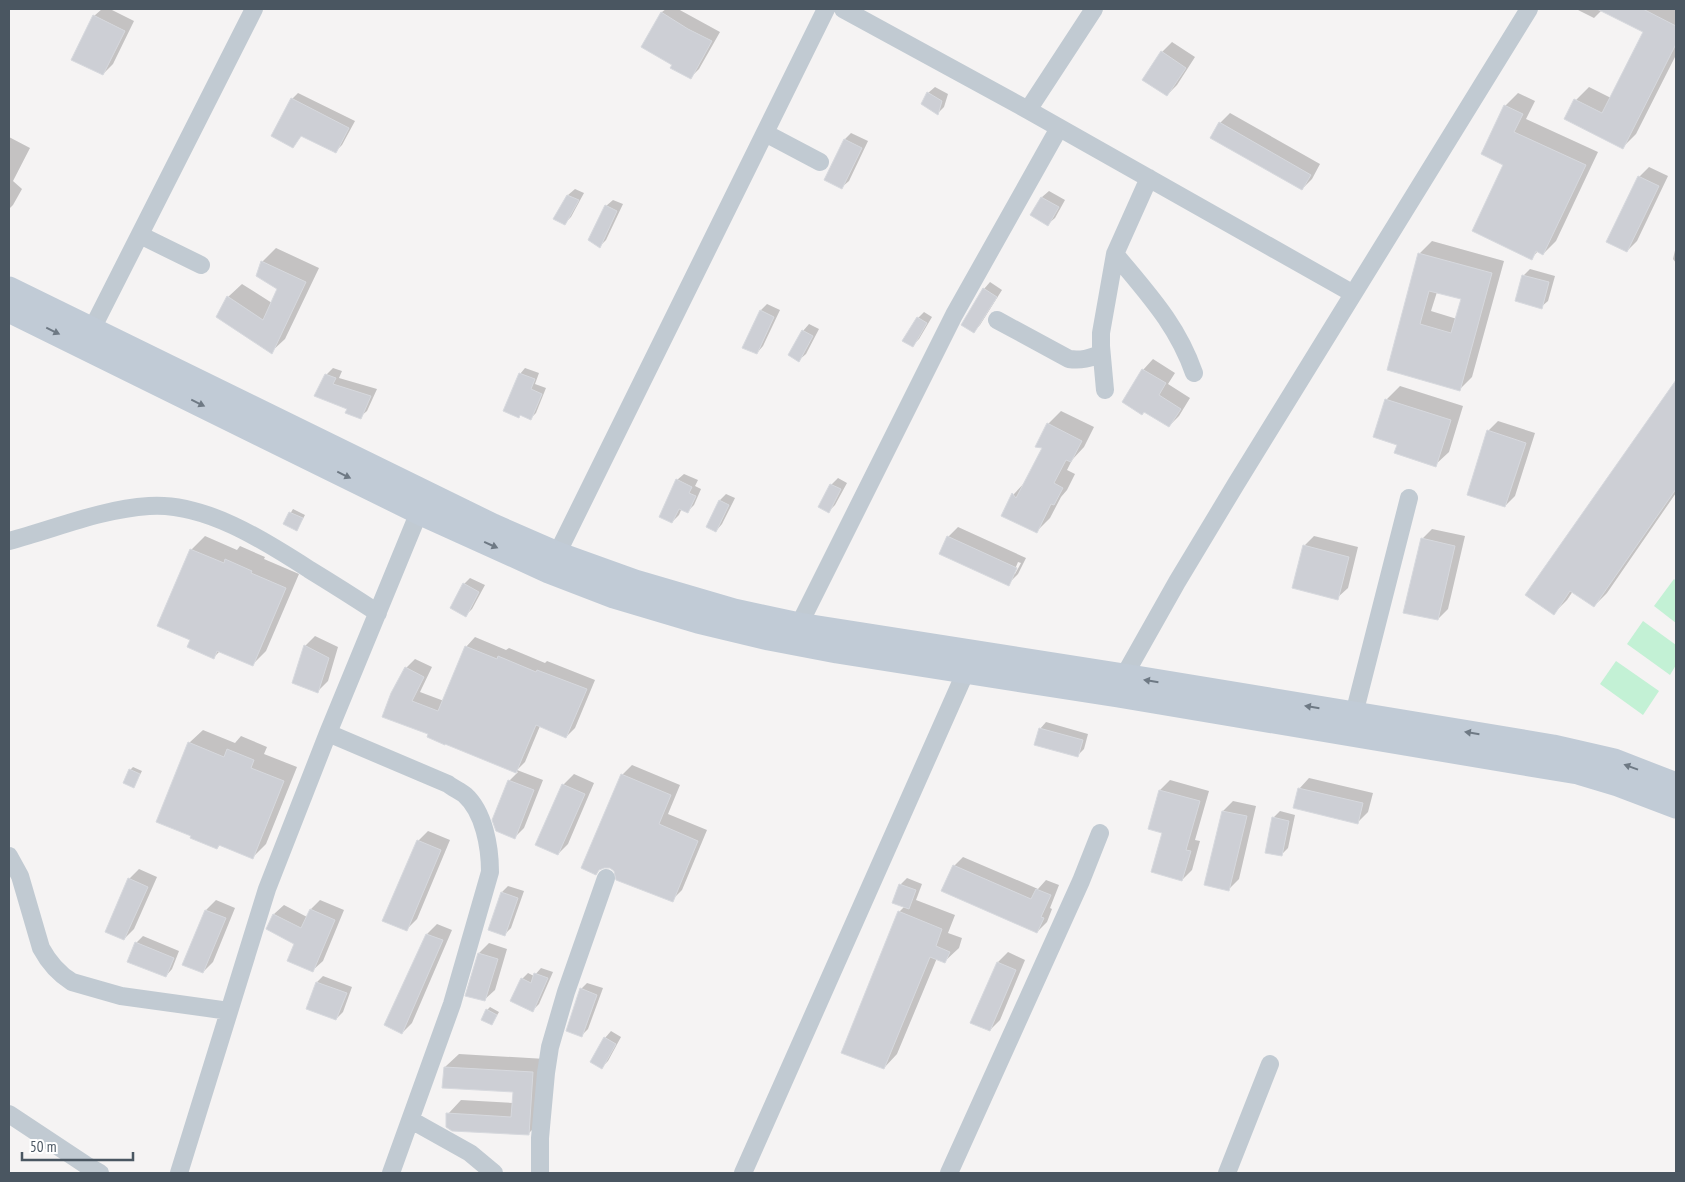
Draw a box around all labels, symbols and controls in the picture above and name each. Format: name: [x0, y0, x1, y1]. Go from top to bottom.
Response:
one-way arrow: [46, 327, 60, 335]
one-way arrow: [191, 399, 206, 407]
one-way arrow: [337, 471, 351, 479]
one-way arrow: [484, 541, 498, 549]
one-way arrow: [1143, 676, 1159, 684]
one-way arrow: [1303, 703, 1319, 711]
one-way arrow: [1464, 729, 1480, 737]
one-way arrow: [1623, 763, 1638, 771]
scale bar: [22, 1130, 134, 1162]
text: 50 m: [30, 1137, 56, 1156]

